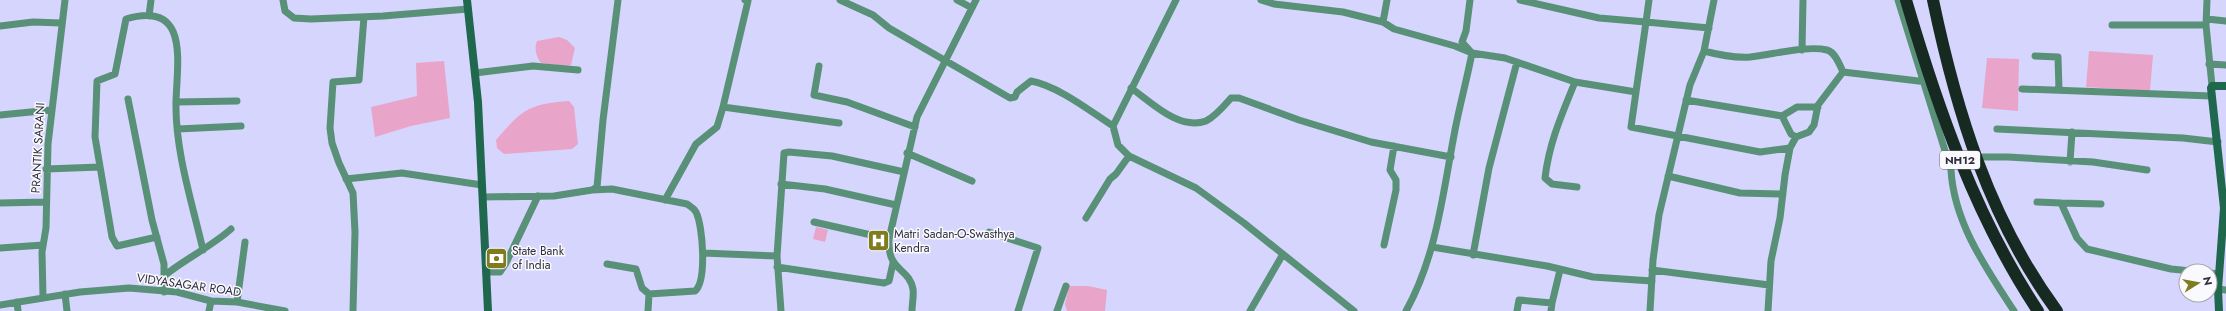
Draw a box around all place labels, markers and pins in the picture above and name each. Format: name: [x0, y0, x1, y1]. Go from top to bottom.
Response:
place label: Matri Sadan-O-Swasthya Kendra: [894, 225, 1015, 257]
hospital icon: Matri Sadan-O-Swasthya Kendra: [865, 228, 891, 254]
place label: State Bank of India: [512, 242, 565, 274]
bank icon: State Bank of India: [484, 245, 510, 271]

